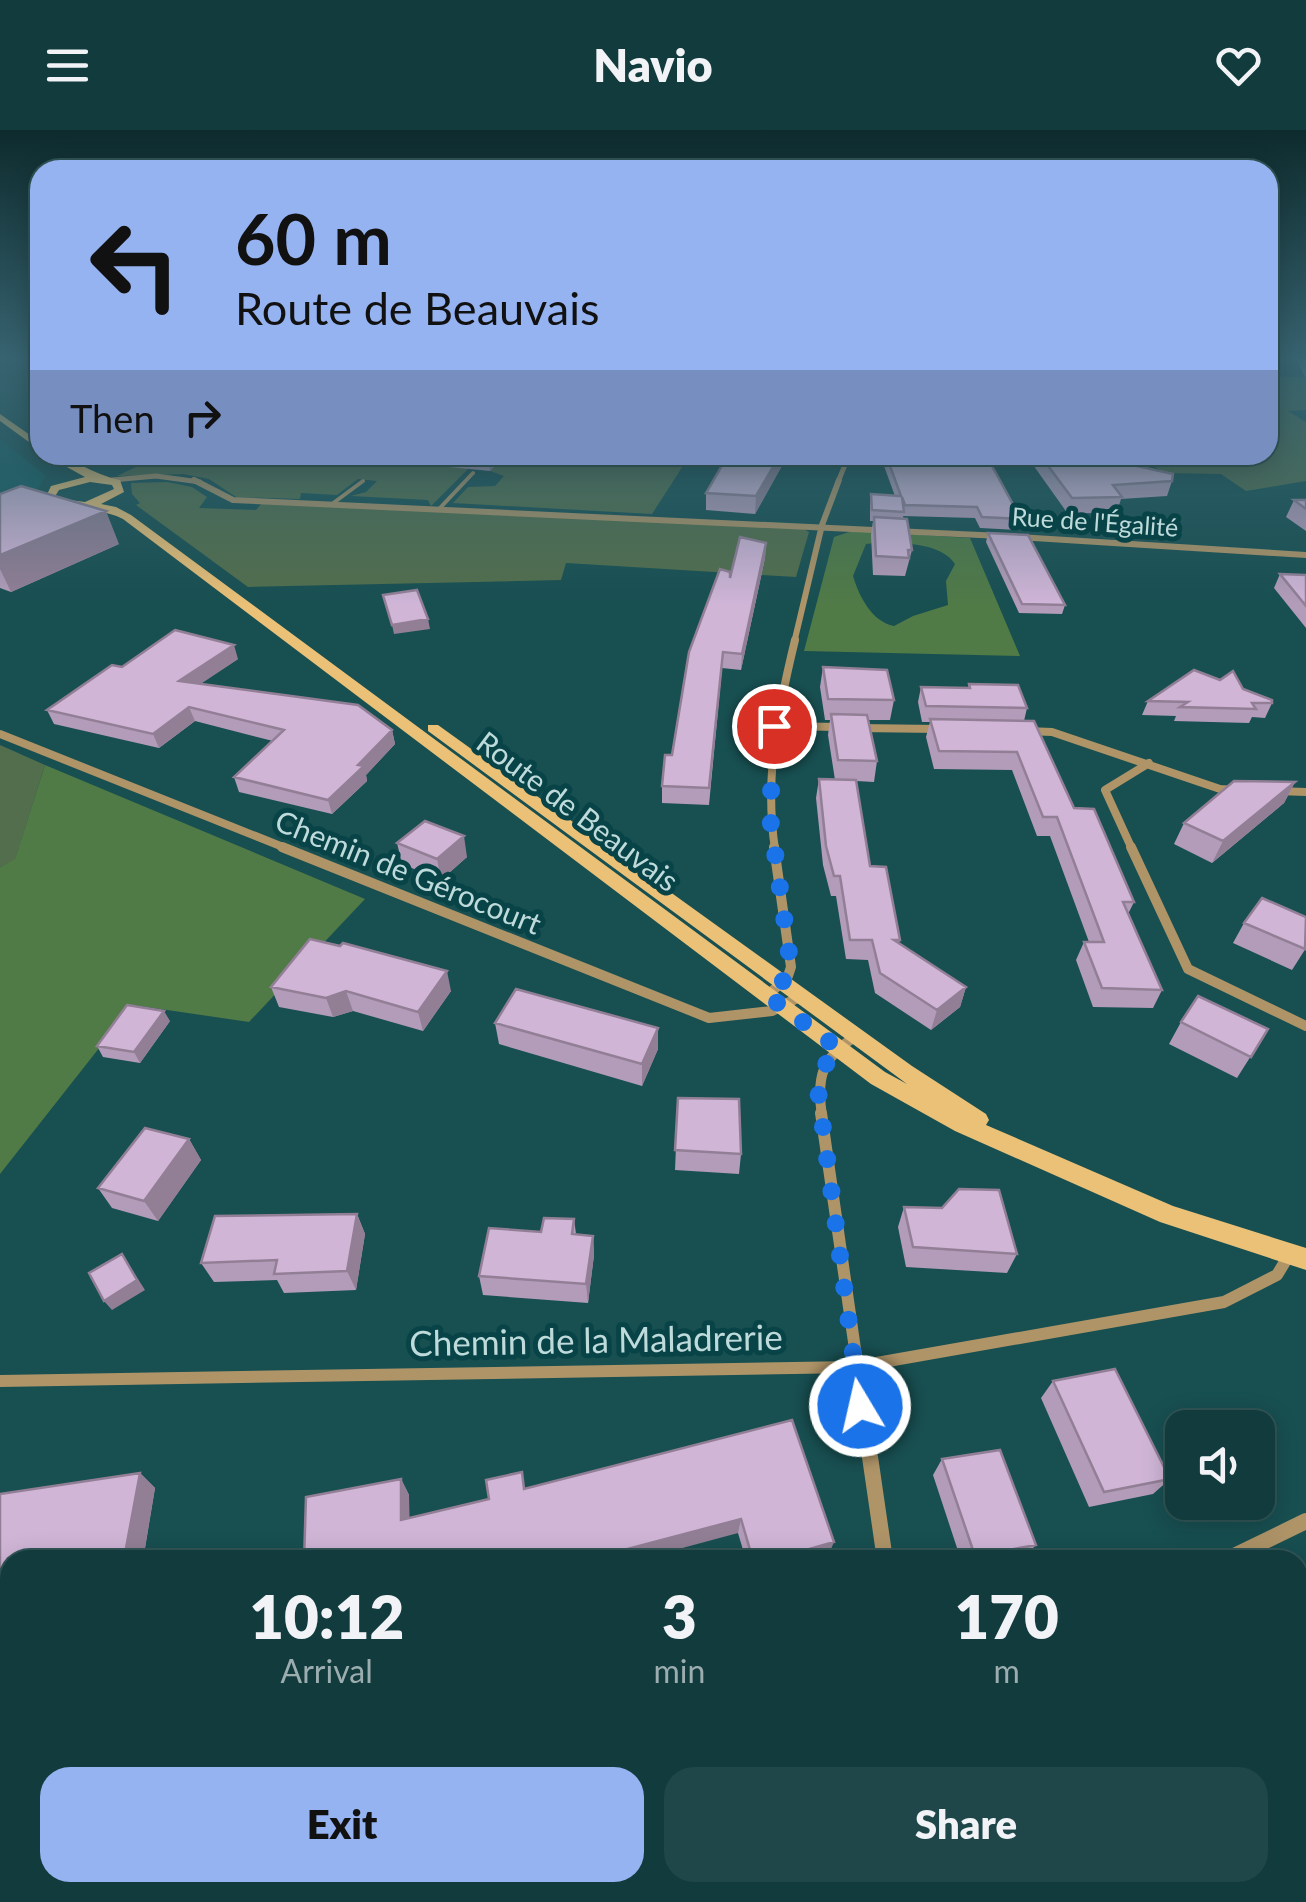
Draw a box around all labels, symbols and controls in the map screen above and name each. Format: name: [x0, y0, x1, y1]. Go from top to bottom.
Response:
icon: menu: [40, 38, 95, 93]
text: Navio: [593, 38, 713, 92]
icon: heart: [1211, 38, 1266, 93]
text: 60 m: [235, 196, 392, 280]
icon: left: [70, 200, 200, 330]
text: Route de Beauvais: [235, 281, 599, 335]
icon: right: [175, 390, 230, 445]
text: Then: [70, 395, 155, 441]
street label: Rue de l'Égalité: [1011, 500, 1179, 542]
pin: [732, 684, 817, 769]
icon: arrive: [747, 699, 802, 754]
street label: Route de Beauvais: [470, 723, 686, 898]
street label: Chemin de Gérocourt: [271, 801, 547, 941]
street label: Chemin de la Maladrerie: [409, 1315, 783, 1363]
position arrow: [808, 1354, 912, 1458]
map controls: [1165, 1410, 1275, 1520]
button: sound: [1165, 1410, 1275, 1520]
text: 10:12: [249, 1580, 404, 1652]
text: 3: [662, 1580, 697, 1652]
text: 170: [954, 1580, 1059, 1652]
text: Arrival: [281, 1651, 373, 1690]
text: min: [653, 1651, 705, 1690]
text: m: [993, 1651, 1020, 1690]
button: Exit: [40, 1767, 644, 1882]
button: Share: [664, 1767, 1268, 1882]

